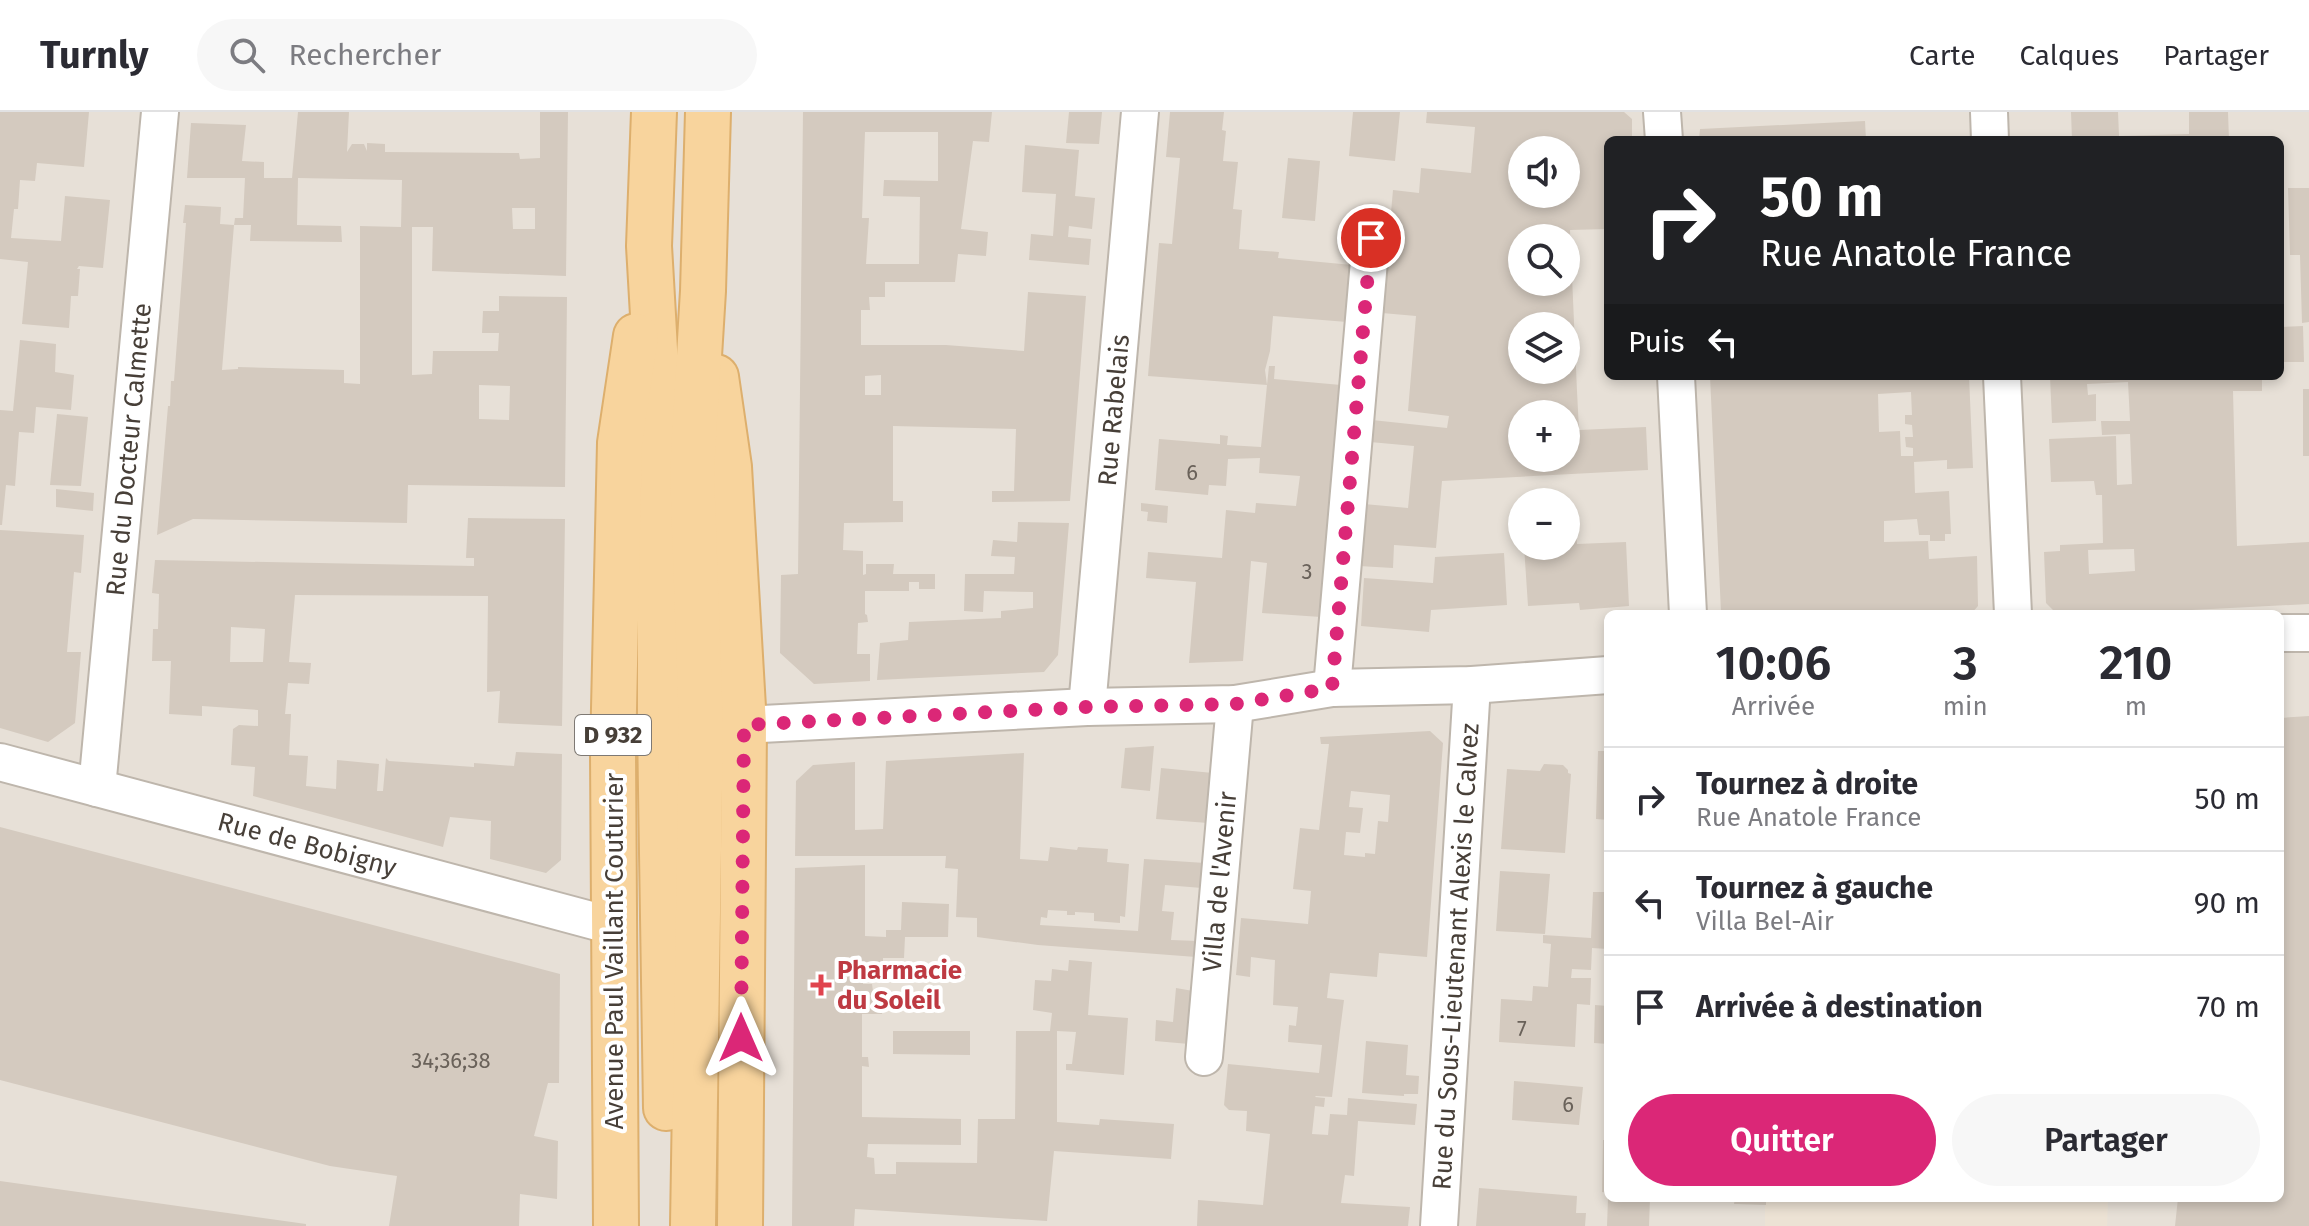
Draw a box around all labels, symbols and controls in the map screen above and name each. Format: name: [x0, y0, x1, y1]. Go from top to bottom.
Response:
search box: [197, 19, 757, 91]
text: Turnly: [40, 32, 149, 78]
icon: search: [225, 33, 269, 77]
text: Rechercher: [289, 37, 441, 73]
text: Carte: [1909, 39, 1975, 72]
text: Calques: [2019, 39, 2119, 72]
text: Partager: [2163, 39, 2269, 72]
map controls: [1508, 136, 1580, 560]
button: sound: [1508, 136, 1580, 208]
text: 50 m: [1760, 164, 1883, 231]
icon: right: [1628, 168, 1732, 272]
pin: [1337, 204, 1405, 272]
icon: arrive: [1349, 216, 1393, 260]
button: search: [1508, 224, 1580, 296]
text: Rue Anatole France: [1760, 232, 2072, 276]
street label: Rue du Docteur Calmette: [100, 302, 158, 597]
button: layers: [1508, 312, 1580, 384]
icon: left: [1701, 320, 1745, 364]
text: Puis: [1628, 324, 1685, 360]
street label: Rue Rabelais: [1092, 333, 1136, 487]
button: +: [1508, 400, 1580, 472]
house number: 6: [1186, 459, 1198, 486]
button: −: [1508, 488, 1580, 560]
house number: 3: [1302, 558, 1312, 585]
text: 10:06: [1716, 634, 1831, 692]
text: 3: [1953, 634, 1978, 692]
text: 210: [2099, 634, 2172, 692]
text: Arrivée: [1732, 691, 1815, 722]
text: min: [1943, 691, 1988, 722]
text: m: [2125, 691, 2147, 722]
road number: D 932: [575, 715, 651, 755]
street label: Rue du Sous-Lieutenant Alexis le Calvez: [1426, 722, 1486, 1191]
text: Tournez à droite: [1696, 766, 1918, 802]
street label: Avenue Paul Vaillant Couturier: [599, 773, 630, 1129]
icon: right: [1628, 777, 1672, 821]
text: 50 m: [2195, 781, 2260, 817]
street label: Villa de l'Avenir: [1197, 790, 1243, 973]
text: Rue Anatole France: [1696, 802, 1921, 833]
street label: Rue de Bobigny: [214, 806, 400, 883]
text: Tournez à gauche: [1696, 870, 1933, 906]
icon: left: [1628, 881, 1672, 925]
text: 90 m: [2194, 885, 2260, 921]
text: Villa Bel-Air: [1696, 906, 1834, 937]
place label: Pharmacie du Soleil: [837, 955, 962, 1016]
marker: Pharmacie du Soleil: [812, 976, 830, 994]
icon: arrive: [1628, 985, 1672, 1029]
text: Arrivée à destination: [1696, 989, 1983, 1025]
text: 70 m: [2197, 989, 2260, 1025]
position arrow: [699, 996, 783, 1080]
house number: 7: [1517, 1015, 1527, 1042]
house number: 34;36;38: [411, 1047, 491, 1074]
house number: 6: [1562, 1091, 1574, 1118]
button: Quitter: [1628, 1094, 1936, 1186]
button: Partager: [1952, 1094, 2260, 1186]

